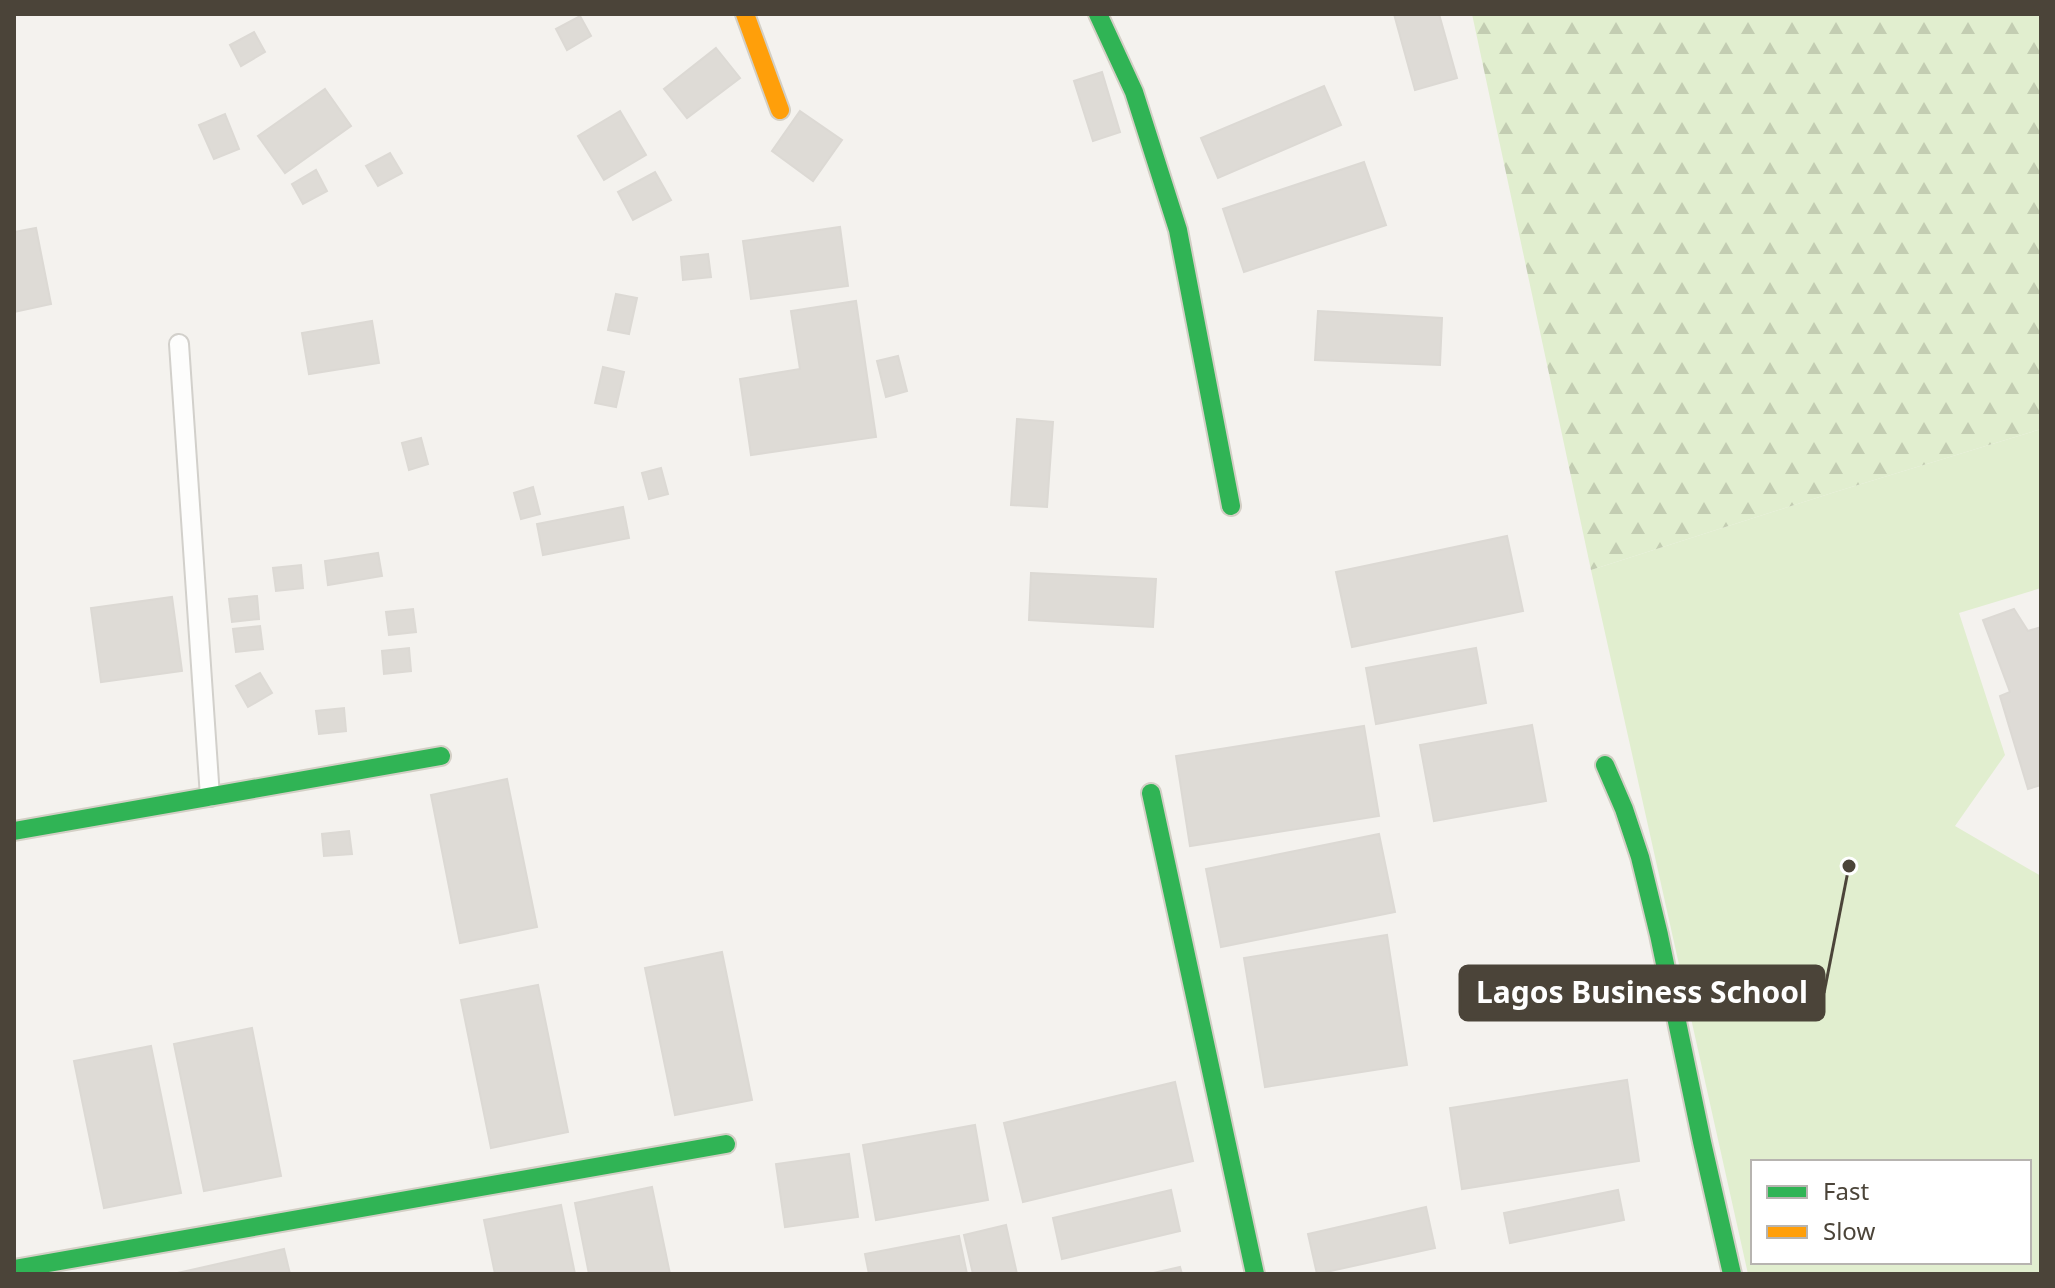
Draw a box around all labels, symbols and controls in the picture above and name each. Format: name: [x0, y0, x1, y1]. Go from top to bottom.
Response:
callout: Lagos Business School: [1460, 966, 1824, 1020]
text: Lagos Business School: [1476, 971, 1808, 1012]
legend: [1751, 1160, 2031, 1264]
text: Fast: [1823, 1174, 1869, 1207]
text: Slow: [1823, 1214, 1875, 1247]

